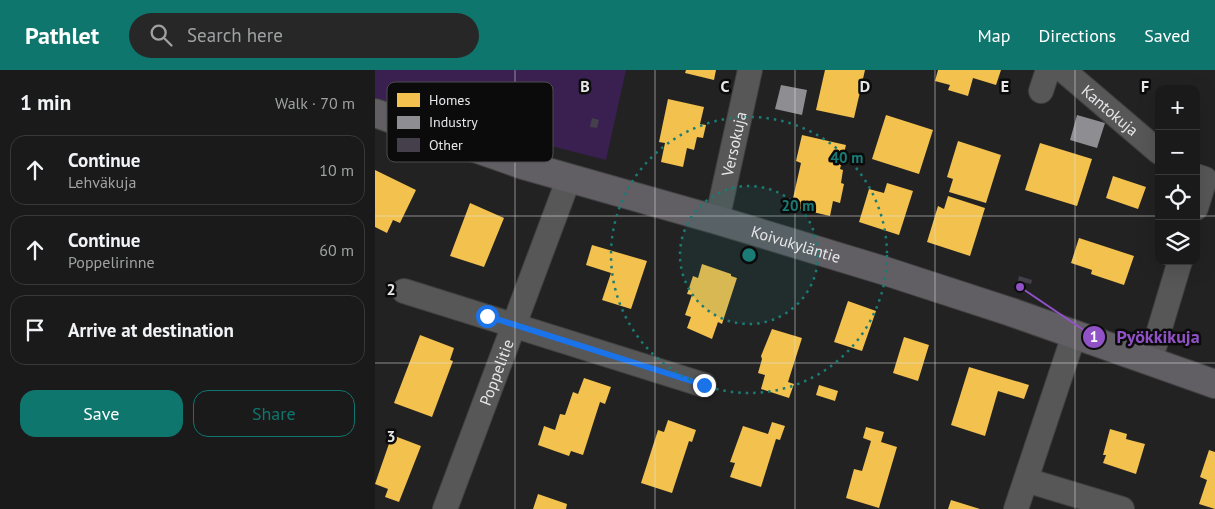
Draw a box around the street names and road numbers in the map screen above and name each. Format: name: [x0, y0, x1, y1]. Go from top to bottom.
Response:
street label: Kantokuja: [1078, 80, 1143, 140]
street label: Versokuja: [717, 110, 751, 179]
street label: Koivukyläntie: [749, 221, 843, 267]
street label: Poppelitie: [475, 336, 518, 408]

